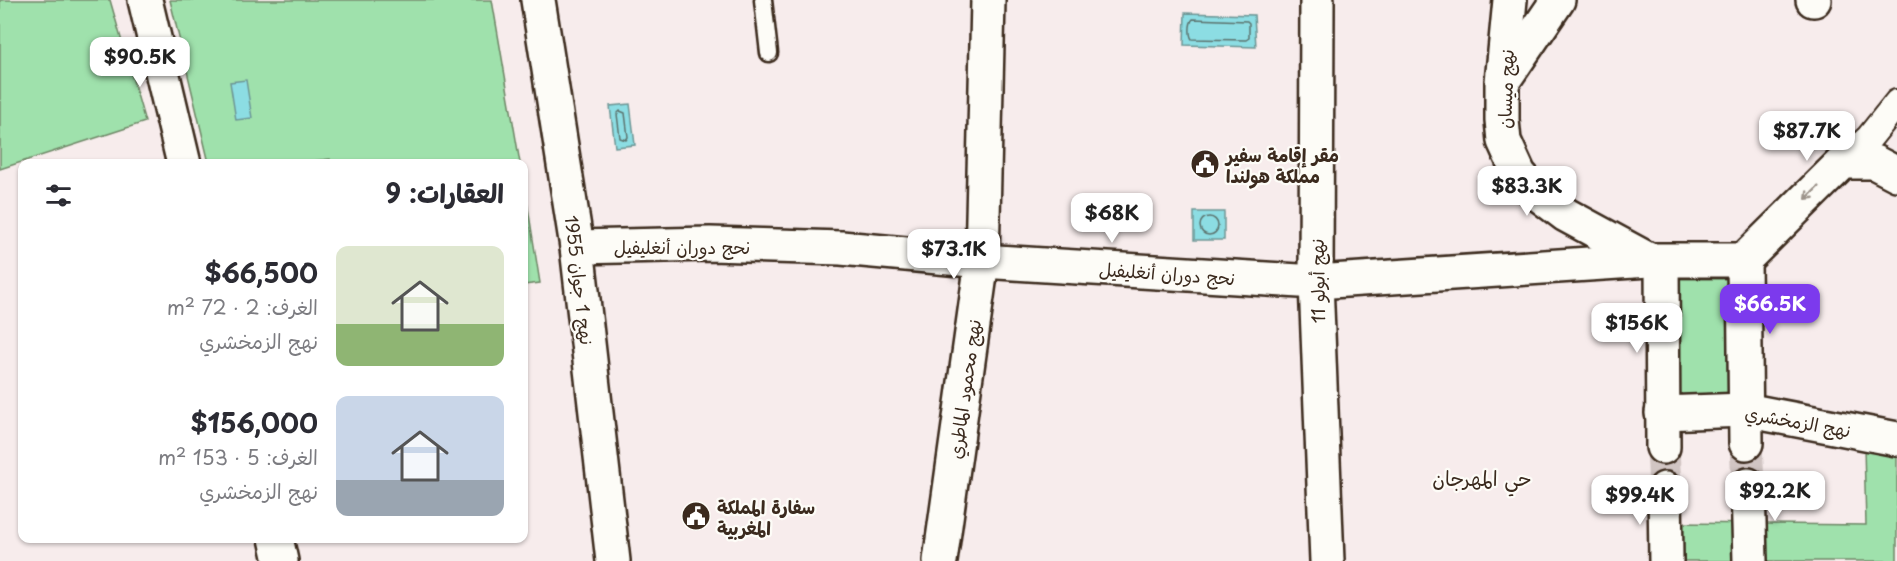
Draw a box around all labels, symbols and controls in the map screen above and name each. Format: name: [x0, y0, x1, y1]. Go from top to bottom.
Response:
pin: $90.5K: [91, 37, 189, 88]
text: $90.5K: [104, 41, 176, 71]
street label: نهج ميسان: [1490, 49, 1520, 129]
pin: $87.7K: [1758, 111, 1856, 162]
text: $87.7K: [1773, 115, 1841, 145]
place label: مقر إقامة سفير مملكة هولندا: [1224, 141, 1339, 189]
public building icon: مقر إقامة سفير مملكة هولندا: [1189, 148, 1221, 180]
pin: $83.3K: [1478, 166, 1576, 217]
text: $83.3K: [1491, 170, 1563, 200]
text: العقارات: 9: [385, 173, 504, 212]
icon: filters: [42, 179, 75, 212]
one-way arrow: [1805, 185, 1819, 200]
pin: $68K: [1076, 193, 1148, 244]
text: $68K: [1085, 197, 1139, 227]
street label: نهج 1 جوان 1955: [559, 214, 601, 346]
pin: $73.1K: [905, 229, 1003, 280]
street label: نحج دوران أنغليفيل: [614, 233, 750, 260]
text: $73.1K: [921, 233, 987, 263]
street label: نهج أبولو 11: [1303, 238, 1331, 324]
text: $66,500: [205, 253, 318, 292]
street label: نحج دوران أنغليفيل: [1098, 255, 1236, 291]
icon: home: [384, 270, 456, 342]
pin: $66.5K: [1721, 284, 1819, 335]
text: $66.5K: [1734, 288, 1806, 318]
text: الغرف: 2 · 72 m²: [167, 292, 318, 322]
pin: $156K: [1595, 303, 1679, 354]
text: $156K: [1605, 307, 1669, 337]
street label: نهج محمود الماطري: [941, 317, 988, 461]
text: نهج الزمخشري: [199, 326, 318, 356]
street label: نهج الزمخشري: [1743, 398, 1853, 445]
text: $156,000: [191, 403, 318, 442]
icon: home: [384, 420, 456, 492]
text: الغرف: 5 · 153 m²: [158, 442, 318, 472]
district label: حي المهرجان: [1432, 463, 1532, 497]
pin: $92.2K: [1726, 471, 1824, 522]
pin: $99.4K: [1591, 475, 1689, 526]
text: $92.2K: [1739, 475, 1811, 505]
text: نهج الزمخشري: [199, 476, 318, 506]
text: $99.4K: [1605, 479, 1675, 509]
place label: سفارة المملكة المغربية: [717, 493, 815, 541]
public building icon: سفارة المملكة المغربية: [680, 500, 712, 532]

